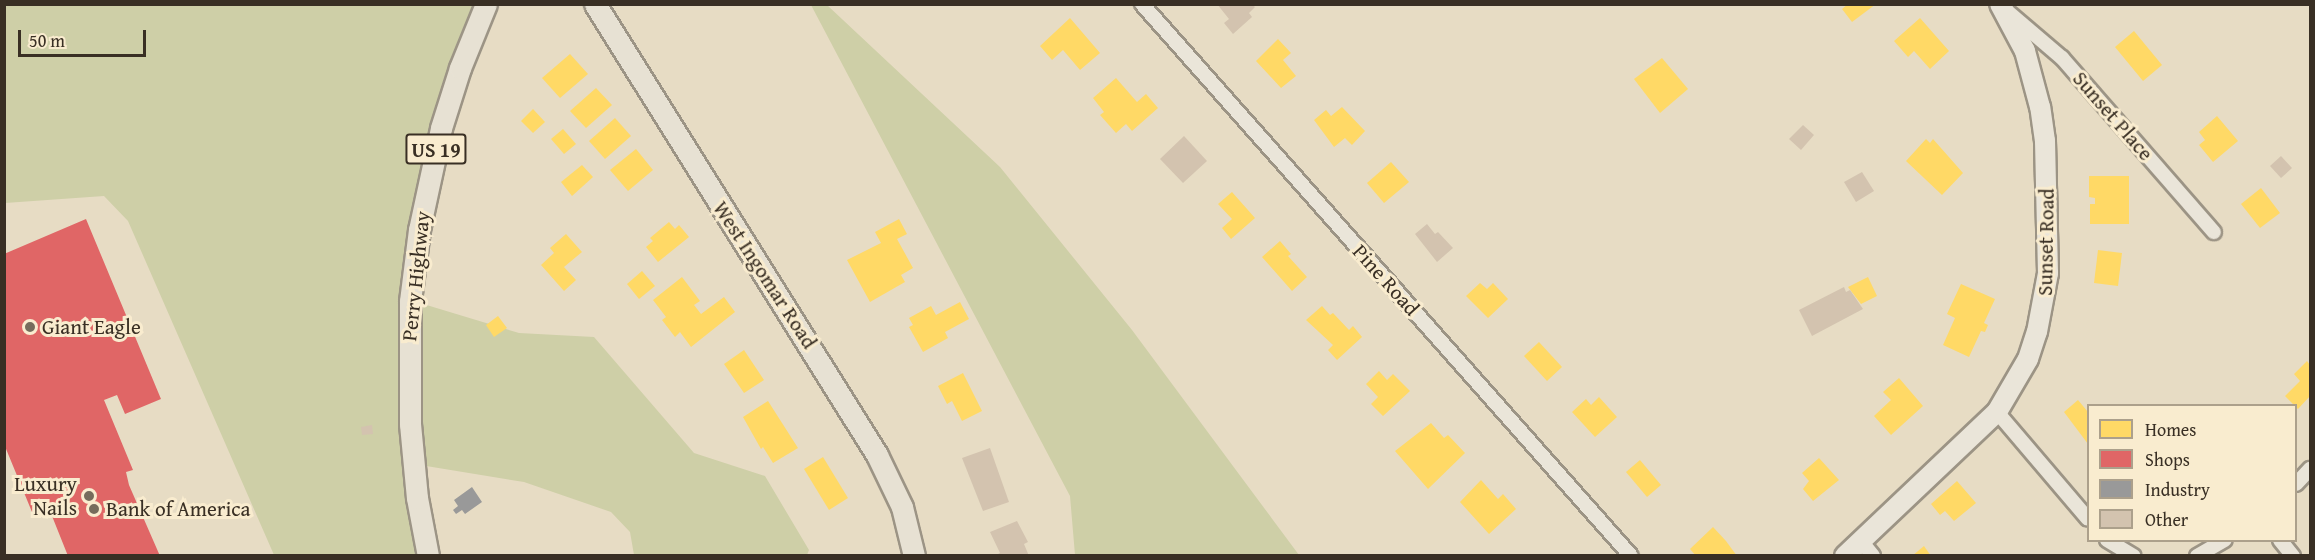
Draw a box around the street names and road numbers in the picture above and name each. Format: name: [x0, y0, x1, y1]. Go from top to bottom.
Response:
street label: Sunset Place: [2067, 66, 2159, 166]
road number: US 19: [404, 132, 468, 166]
street label: Sunset Road: [2032, 188, 2060, 296]
street label: West Ingomar Road: [708, 196, 822, 354]
street label: Perry Highway: [397, 210, 435, 342]
street label: Pine Road: [1347, 239, 1425, 321]

